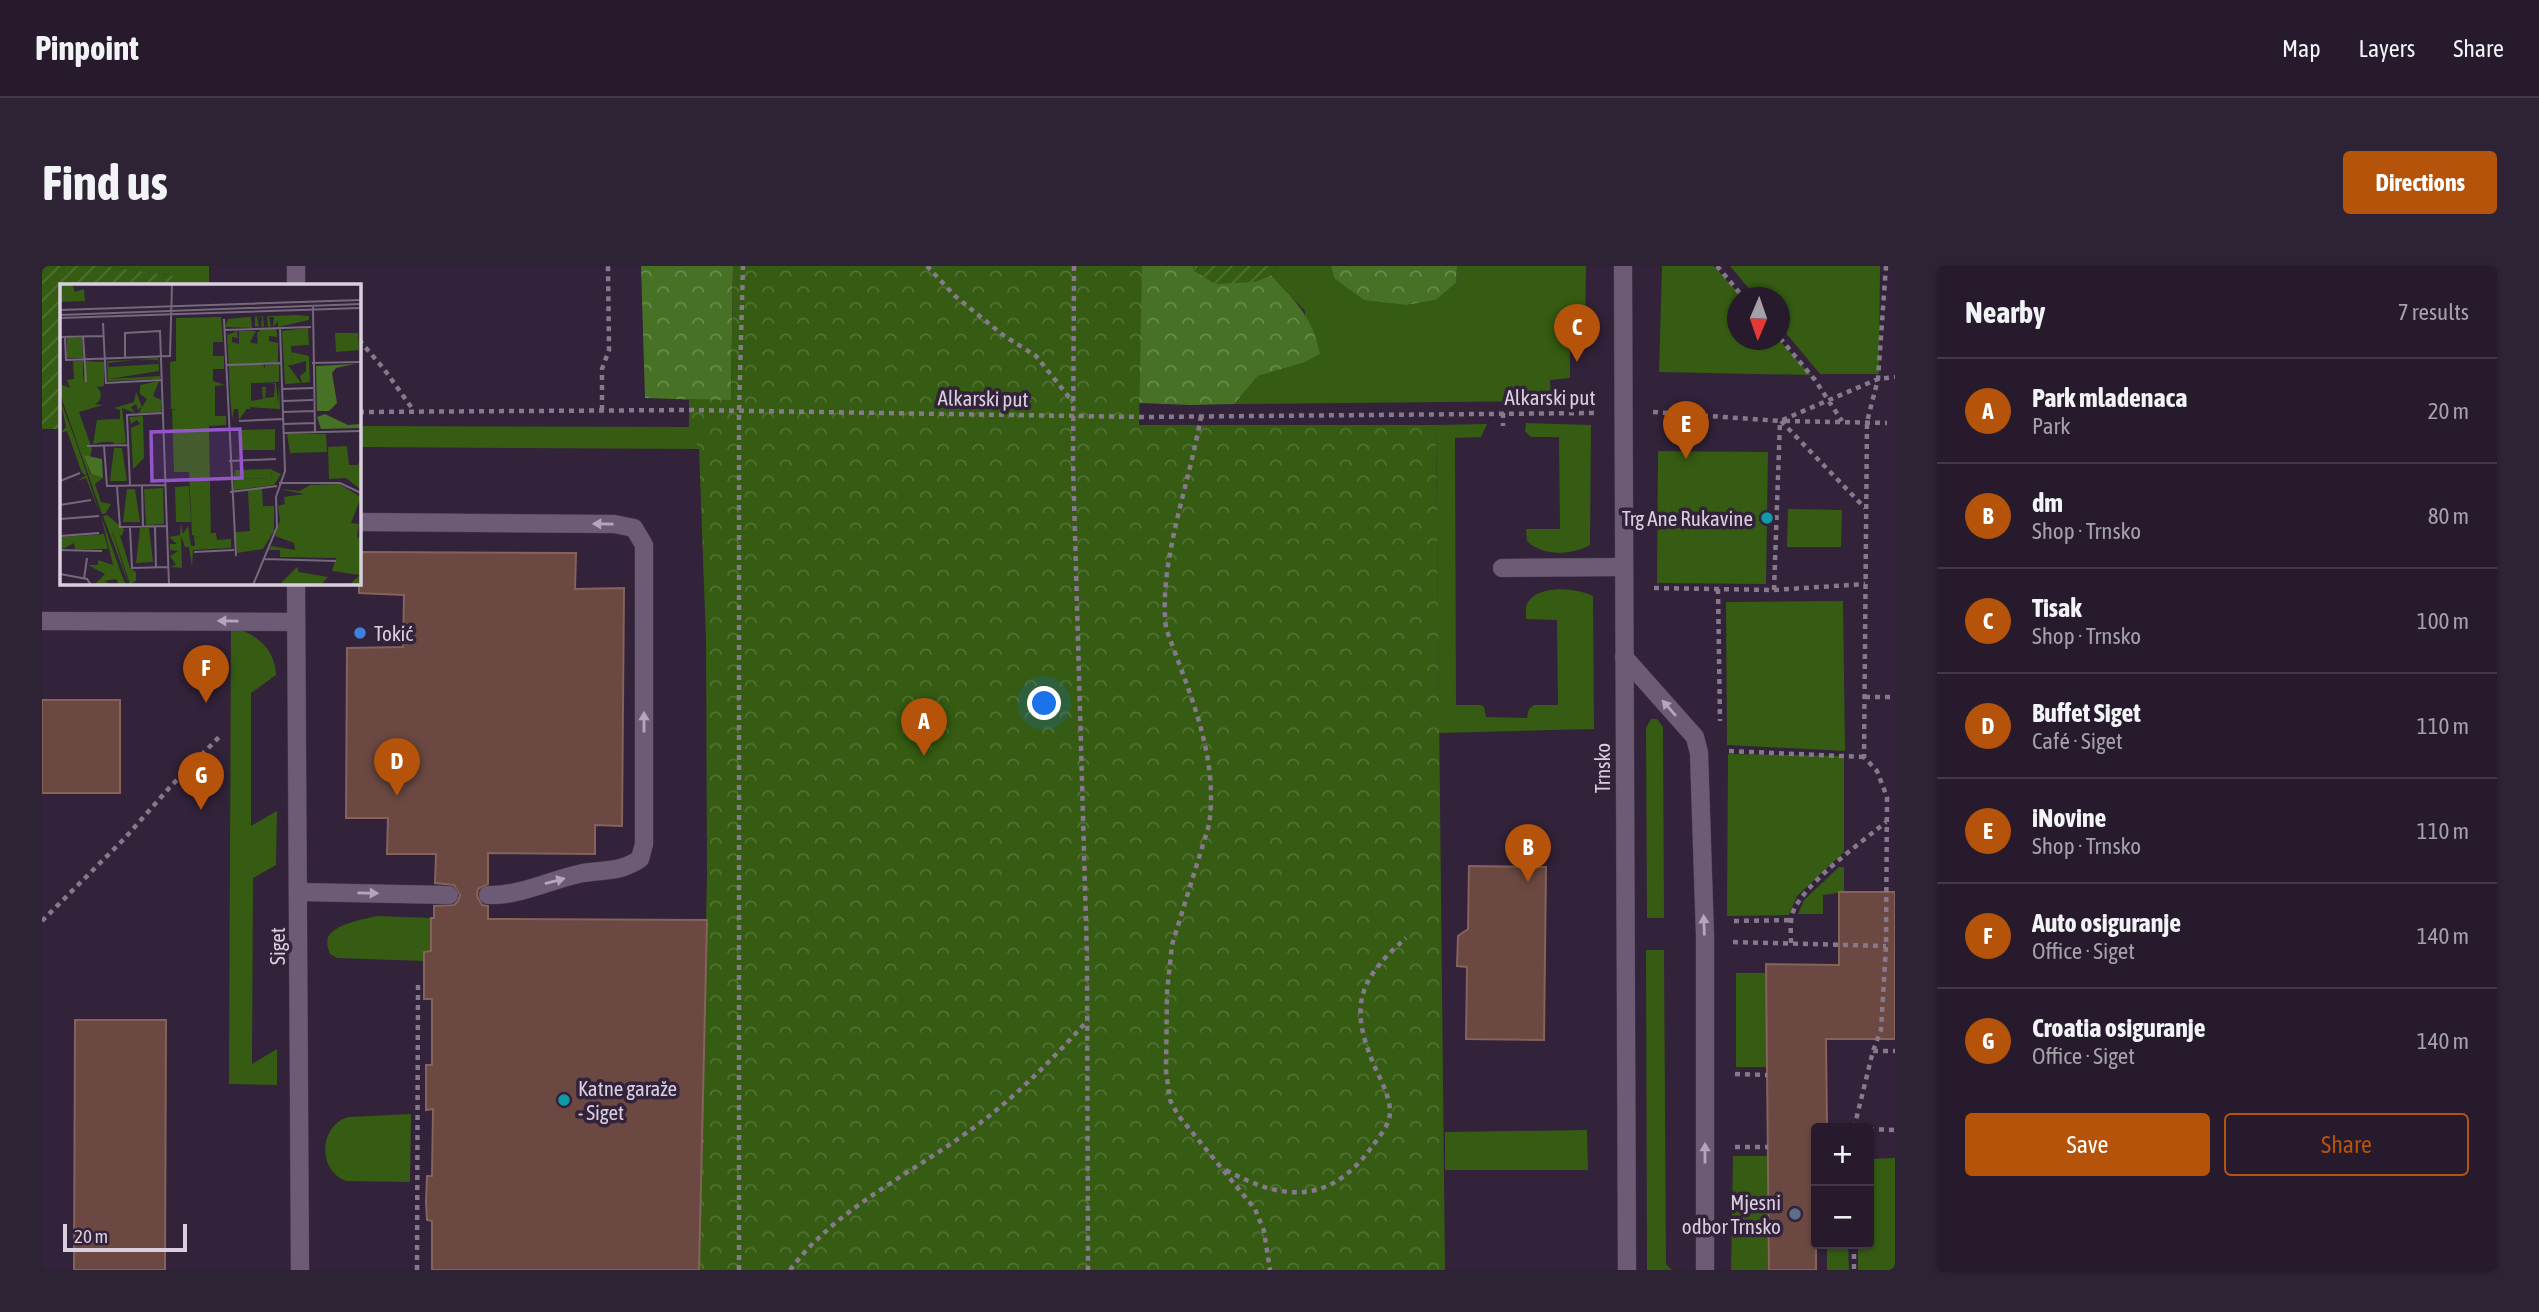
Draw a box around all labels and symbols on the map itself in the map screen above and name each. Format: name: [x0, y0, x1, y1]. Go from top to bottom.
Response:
inset map: [60, 284, 360, 584]
north arrow: [1727, 287, 1790, 350]
pin: C: [1554, 304, 1600, 362]
street label: Alkarski put: [937, 385, 1029, 411]
street label: Alkarski put: [1505, 385, 1595, 409]
pin: E: [1663, 401, 1709, 459]
place label: Trg Ane Rukavine: [1622, 506, 1753, 530]
marker: Trg Ane Rukavine: [1759, 510, 1775, 526]
one-way arrow: [592, 518, 614, 530]
one-way arrow: [217, 615, 239, 627]
place label: Tokić: [374, 621, 413, 645]
marker: Tokić: [352, 625, 368, 641]
pin: F: [183, 645, 229, 703]
your location: [1027, 686, 1061, 720]
pin: A: [901, 698, 947, 756]
one-way arrow: [1661, 699, 1677, 717]
one-way arrow: [638, 711, 650, 733]
pin: D: [374, 738, 420, 796]
street label: Trnsko: [1590, 743, 1614, 793]
pin: G: [178, 752, 224, 810]
pin: B: [1505, 824, 1551, 882]
one-way arrow: [544, 875, 566, 886]
one-way arrow: [357, 887, 379, 899]
one-way arrow: [1699, 914, 1710, 936]
street label: Siget: [265, 927, 289, 965]
place label: Katne garaže - Siget: [578, 1076, 677, 1124]
marker: Katne garaže - Siget: [556, 1092, 572, 1108]
one-way arrow: [1699, 1142, 1711, 1164]
place label: Mjesni odbor Trnsko: [1682, 1190, 1781, 1238]
marker: Mjesni odbor Trnsko: [1787, 1206, 1803, 1222]
scale bar: [63, 1221, 187, 1253]

